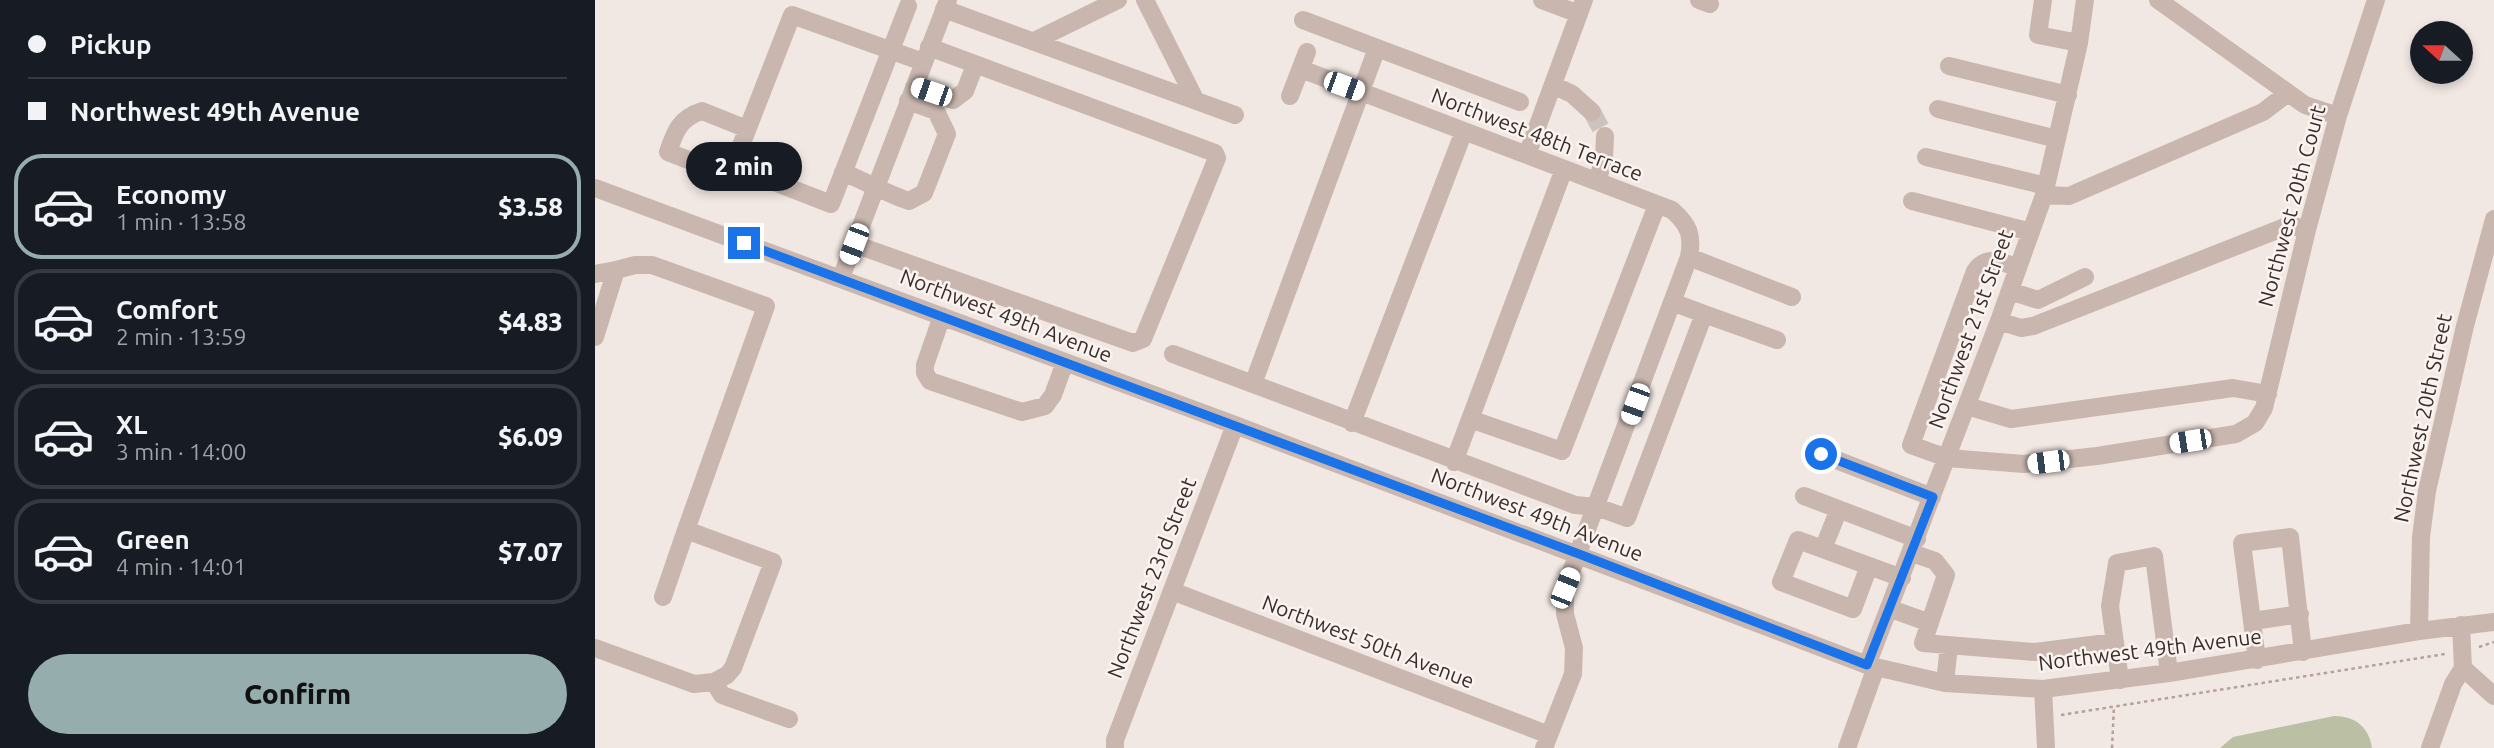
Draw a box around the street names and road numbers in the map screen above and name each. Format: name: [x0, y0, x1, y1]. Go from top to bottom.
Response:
street label: Northwest 48th Terrace: [1428, 83, 1646, 185]
street label: Northwest 20th Court: [2253, 102, 2329, 309]
street label: Northwest 21st Street: [1923, 226, 2017, 431]
street label: Northwest 49th Avenue: [897, 264, 1116, 367]
street label: Northwest 20th Street: [2388, 311, 2456, 524]
street label: Northwest 49th Avenue: [1428, 463, 1647, 566]
street label: Northwest 23rd Street: [1102, 474, 1200, 681]
street label: Northwest 50th Avenue: [1259, 590, 1478, 693]
street label: Northwest 49th Avenue: [2037, 623, 2263, 675]

